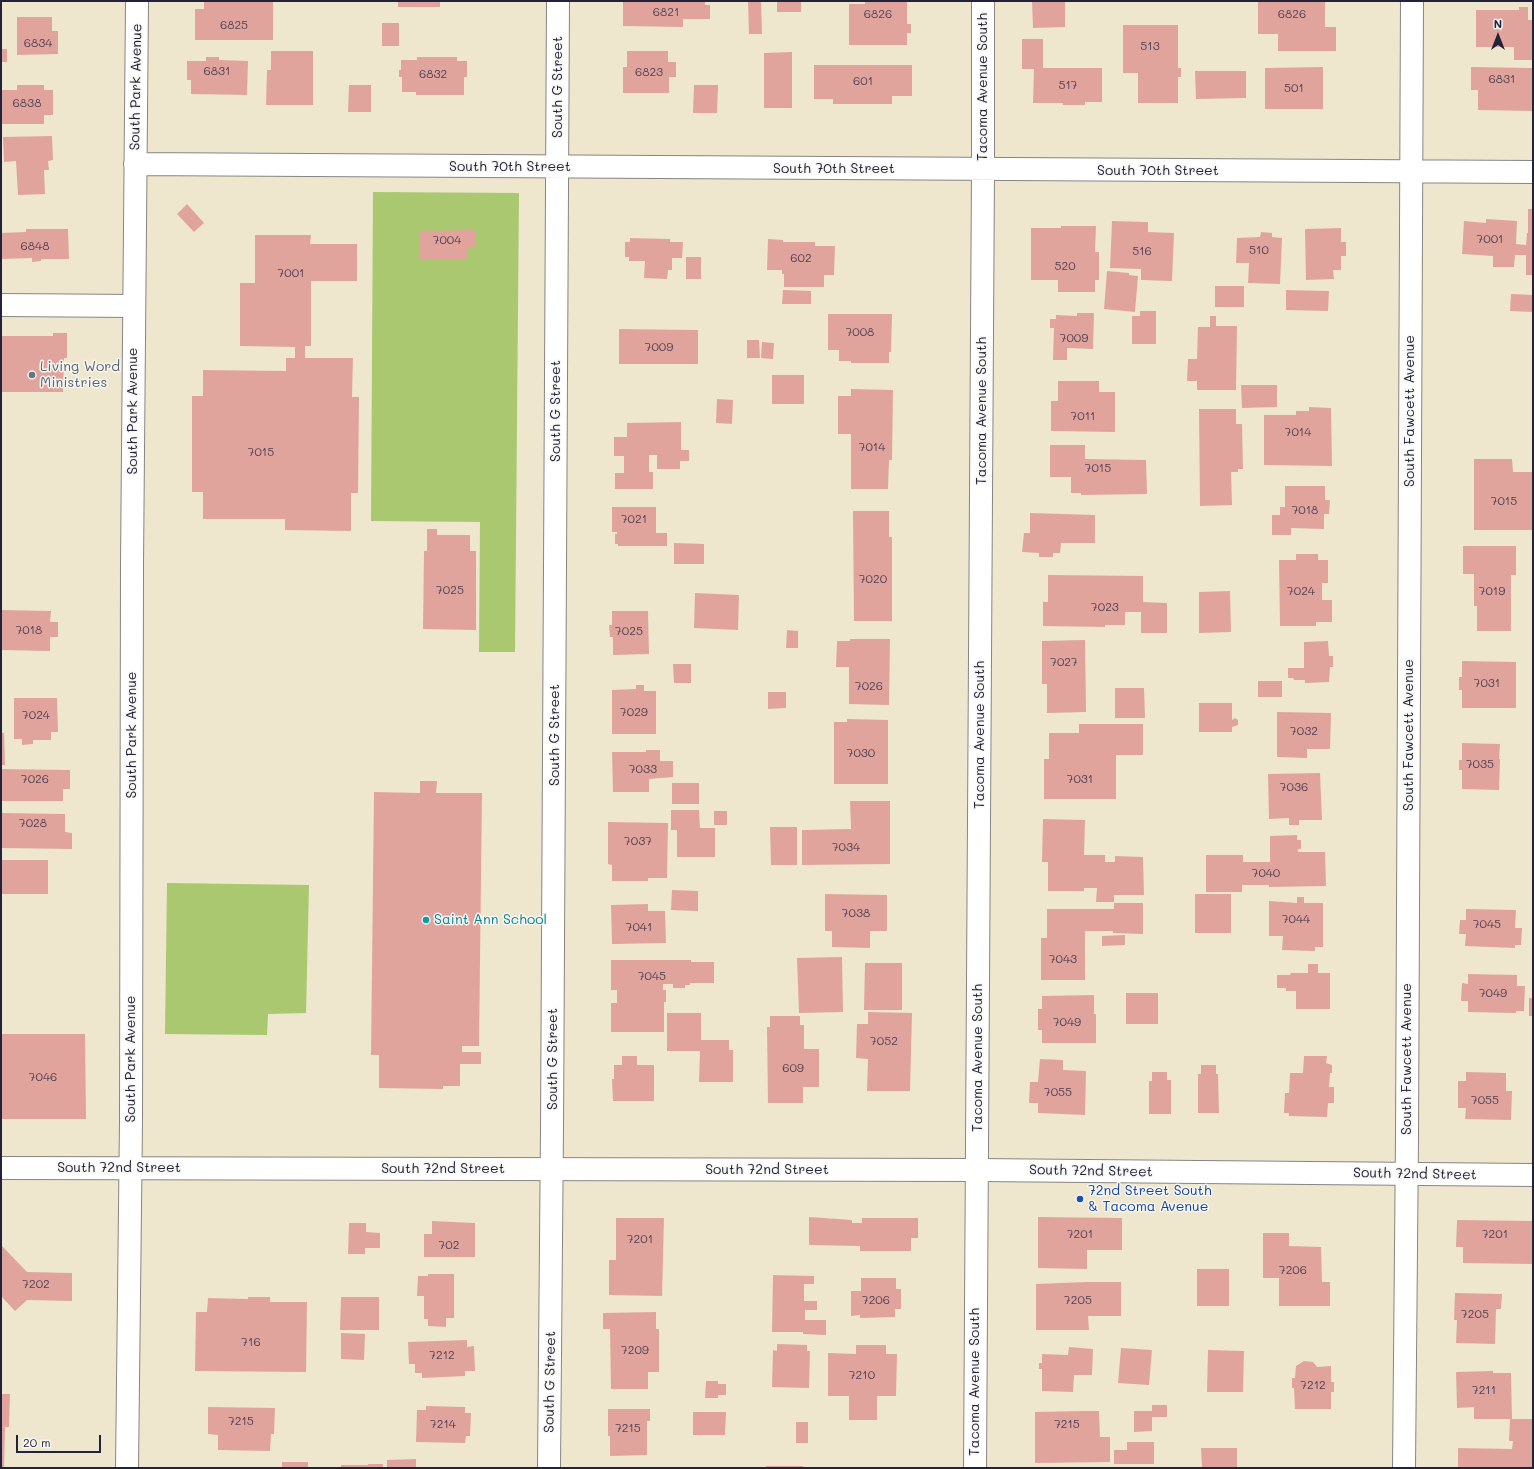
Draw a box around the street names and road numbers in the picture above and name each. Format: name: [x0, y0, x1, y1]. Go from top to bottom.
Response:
street label: Tacoma Avenue South: [975, 13, 991, 161]
street label: South Park Avenue: [126, 23, 146, 151]
street label: South G Street: [550, 36, 566, 138]
street label: South 70th Street: [449, 159, 571, 175]
street label: South 70th Street: [773, 161, 895, 177]
street label: South 70th Street: [1097, 163, 1219, 179]
street label: South Fawcett Avenue: [1402, 335, 1418, 487]
street label: Tacoma Avenue South: [974, 337, 990, 485]
street label: South Park Avenue: [125, 347, 141, 475]
street label: South G Street: [548, 360, 564, 462]
street label: South Fawcett Avenue: [1401, 659, 1417, 811]
street label: Tacoma Avenue South: [972, 661, 988, 809]
street label: South Park Avenue: [124, 671, 140, 799]
street label: South G Street: [547, 684, 563, 786]
street label: South Fawcett Avenue: [1399, 983, 1415, 1135]
street label: Tacoma Avenue South: [970, 984, 986, 1132]
street label: South Park Avenue: [123, 995, 139, 1123]
street label: South G Street: [545, 1008, 561, 1110]
street label: South 72nd Street: [57, 1160, 181, 1176]
street label: South 72nd Street: [381, 1161, 505, 1177]
street label: South 72nd Street: [705, 1162, 829, 1178]
street label: South 72nd Street: [1029, 1162, 1153, 1180]
street label: South 72nd Street: [1353, 1165, 1477, 1183]
street label: Tacoma Avenue South: [967, 1308, 983, 1456]
street label: South G Street: [541, 1331, 559, 1433]

